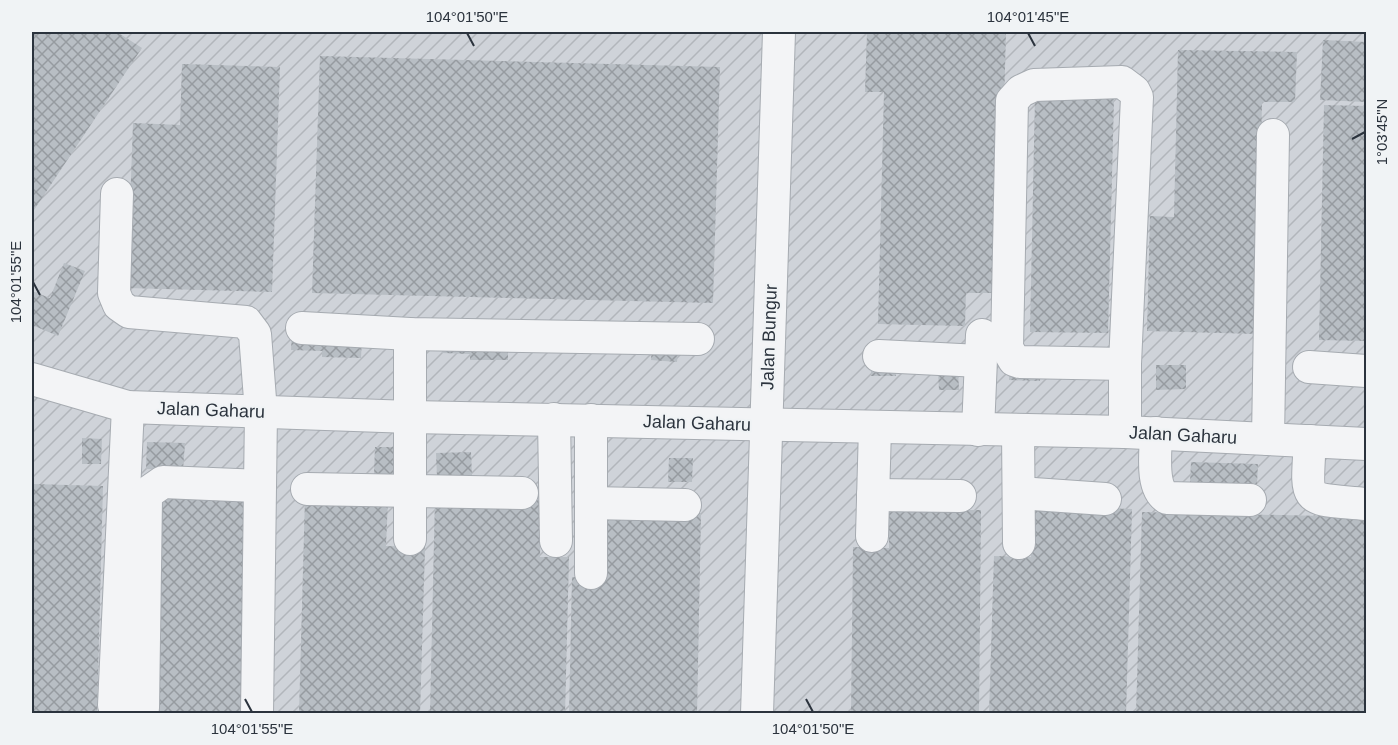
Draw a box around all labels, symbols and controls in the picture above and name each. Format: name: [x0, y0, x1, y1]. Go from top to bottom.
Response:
text: 104°01'50"E: [426, 8, 508, 25]
text: 104°01'45"E: [987, 8, 1069, 25]
text: 1°03'45"N: [1373, 99, 1390, 165]
text: 104°01'55"E: [7, 241, 24, 323]
street label: Jalan Bungur: [757, 284, 781, 390]
street label: Jalan Gaharu: [157, 398, 265, 422]
street label: Jalan Gaharu: [643, 411, 751, 435]
street label: Jalan Gaharu: [1129, 422, 1237, 448]
text: 104°01'55"E: [211, 720, 293, 737]
text: 104°01'50"E: [772, 720, 854, 737]

